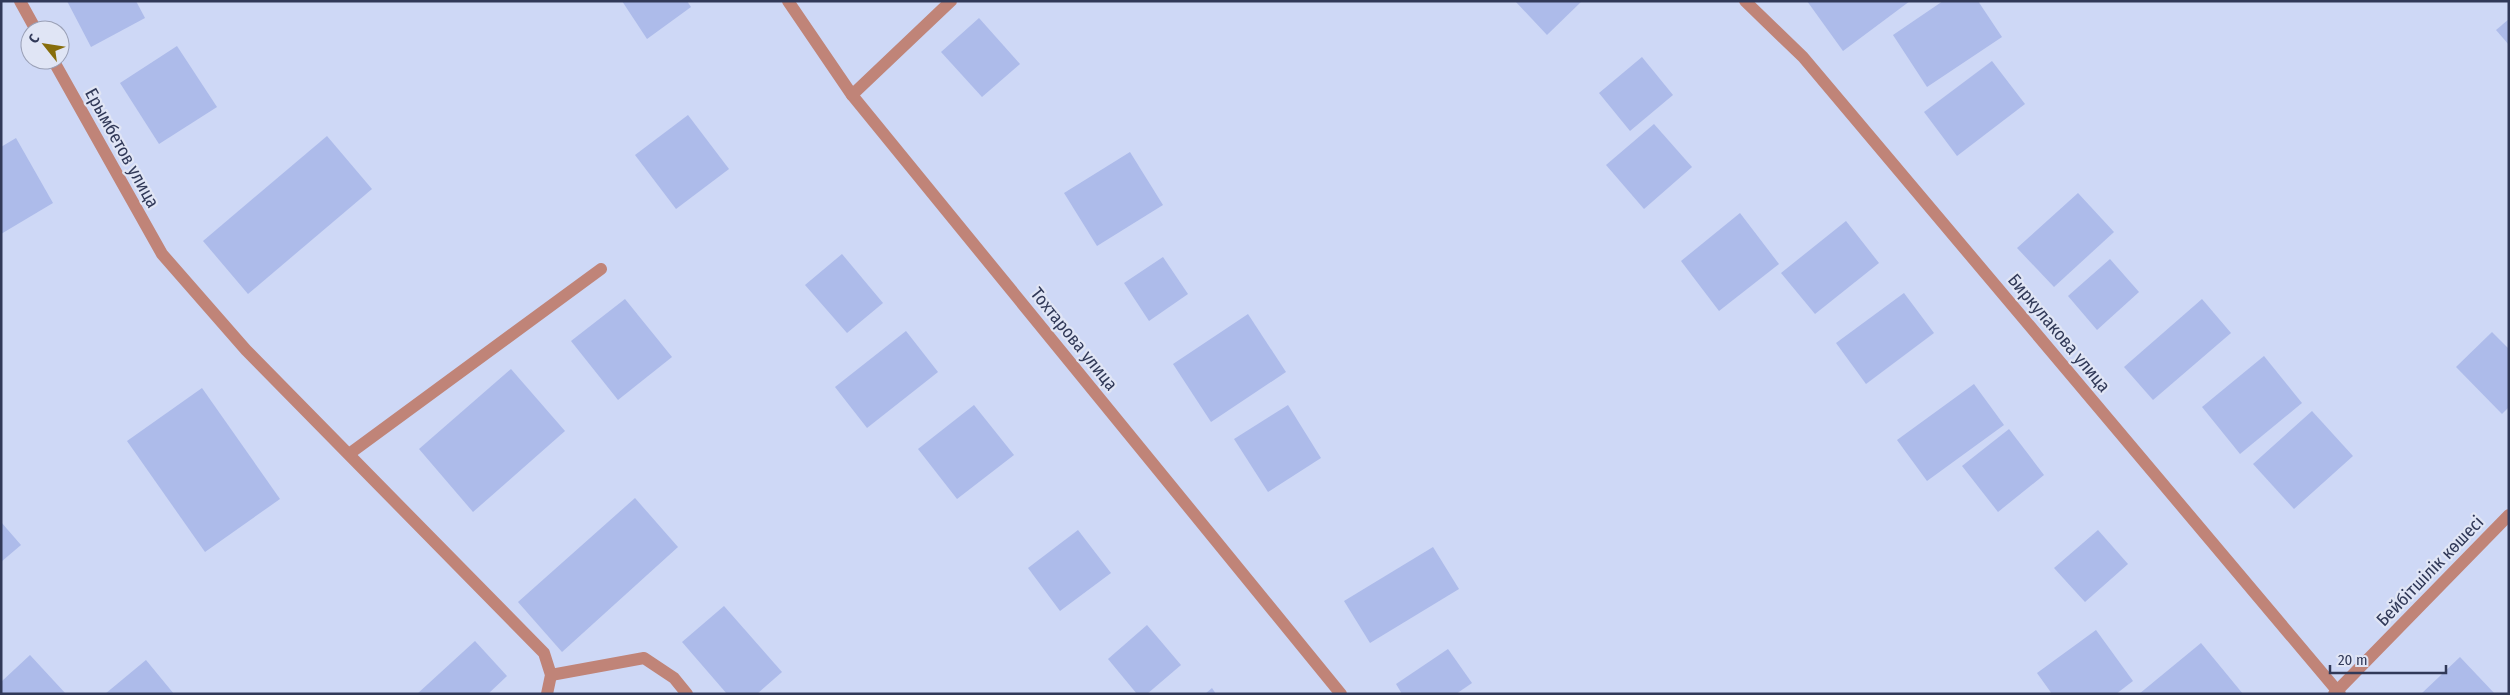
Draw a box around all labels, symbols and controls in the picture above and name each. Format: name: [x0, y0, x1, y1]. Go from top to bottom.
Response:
north arrow: [20, 20, 70, 70]
text: С: [25, 31, 44, 46]
street label: Ерымбетов улица: [80, 84, 164, 212]
street label: Биркулакова улица: [2003, 269, 2115, 397]
street label: Тохтарова улица: [1026, 283, 1122, 395]
street label: Бейбітшілік көшесі: [2372, 511, 2488, 631]
scale bar: [2330, 642, 2446, 674]
text: 20 m: [2338, 651, 2368, 669]

